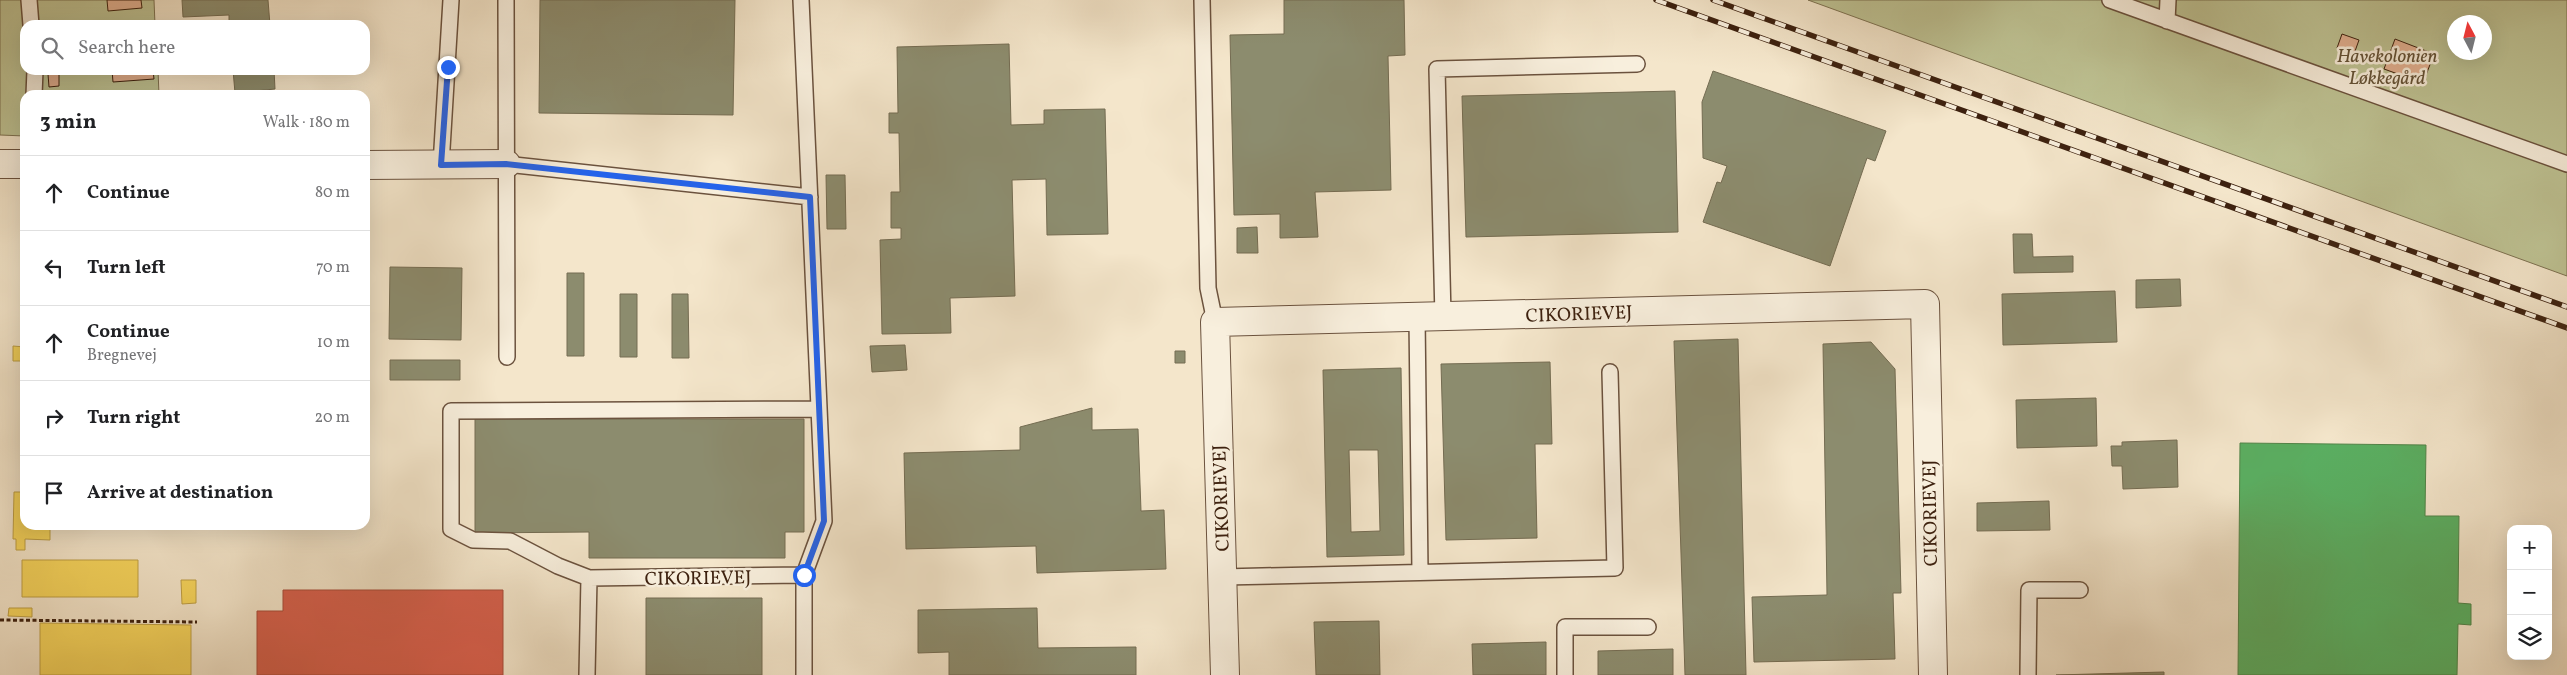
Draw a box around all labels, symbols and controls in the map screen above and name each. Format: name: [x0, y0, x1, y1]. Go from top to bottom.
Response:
north arrow: [2447, 15, 2492, 60]
search box: [20, 20, 370, 75]
icon: search: [38, 34, 66, 62]
text: Search here: [78, 35, 175, 61]
park label: Havekolonien Løkkegård: [2337, 44, 2438, 92]
route end: [437, 56, 460, 79]
text: 3 min: [40, 108, 96, 137]
text: Walk · 180 m: [263, 112, 350, 134]
icon: ahead: [40, 179, 68, 207]
text: Continue: [87, 180, 170, 206]
text: 80 m: [315, 182, 350, 204]
icon: left: [40, 254, 68, 282]
text: Turn left: [87, 255, 166, 281]
text: 70 m: [316, 257, 350, 279]
street label: CIKORIEVEJ: [1525, 300, 1633, 330]
text: Continue: [87, 319, 170, 345]
icon: ahead: [40, 329, 68, 357]
text: 10 m: [317, 332, 350, 354]
text: Bregnevej: [87, 345, 157, 367]
icon: right: [40, 404, 68, 432]
text: Turn right: [87, 405, 180, 431]
text: 20 m: [315, 407, 350, 429]
street label: CIKORIEVEJ: [1207, 444, 1237, 552]
street label: CIKORIEVEJ: [1917, 459, 1945, 567]
icon: arrive: [40, 479, 68, 507]
text: Arrive at destination: [87, 480, 273, 506]
map controls: [2507, 525, 2552, 660]
button: +: [2507, 525, 2552, 570]
route start: [793, 564, 816, 587]
street label: CIKORIEVEJ: [644, 565, 752, 593]
button: −: [2507, 570, 2552, 615]
button: layers: [2507, 615, 2552, 660]

